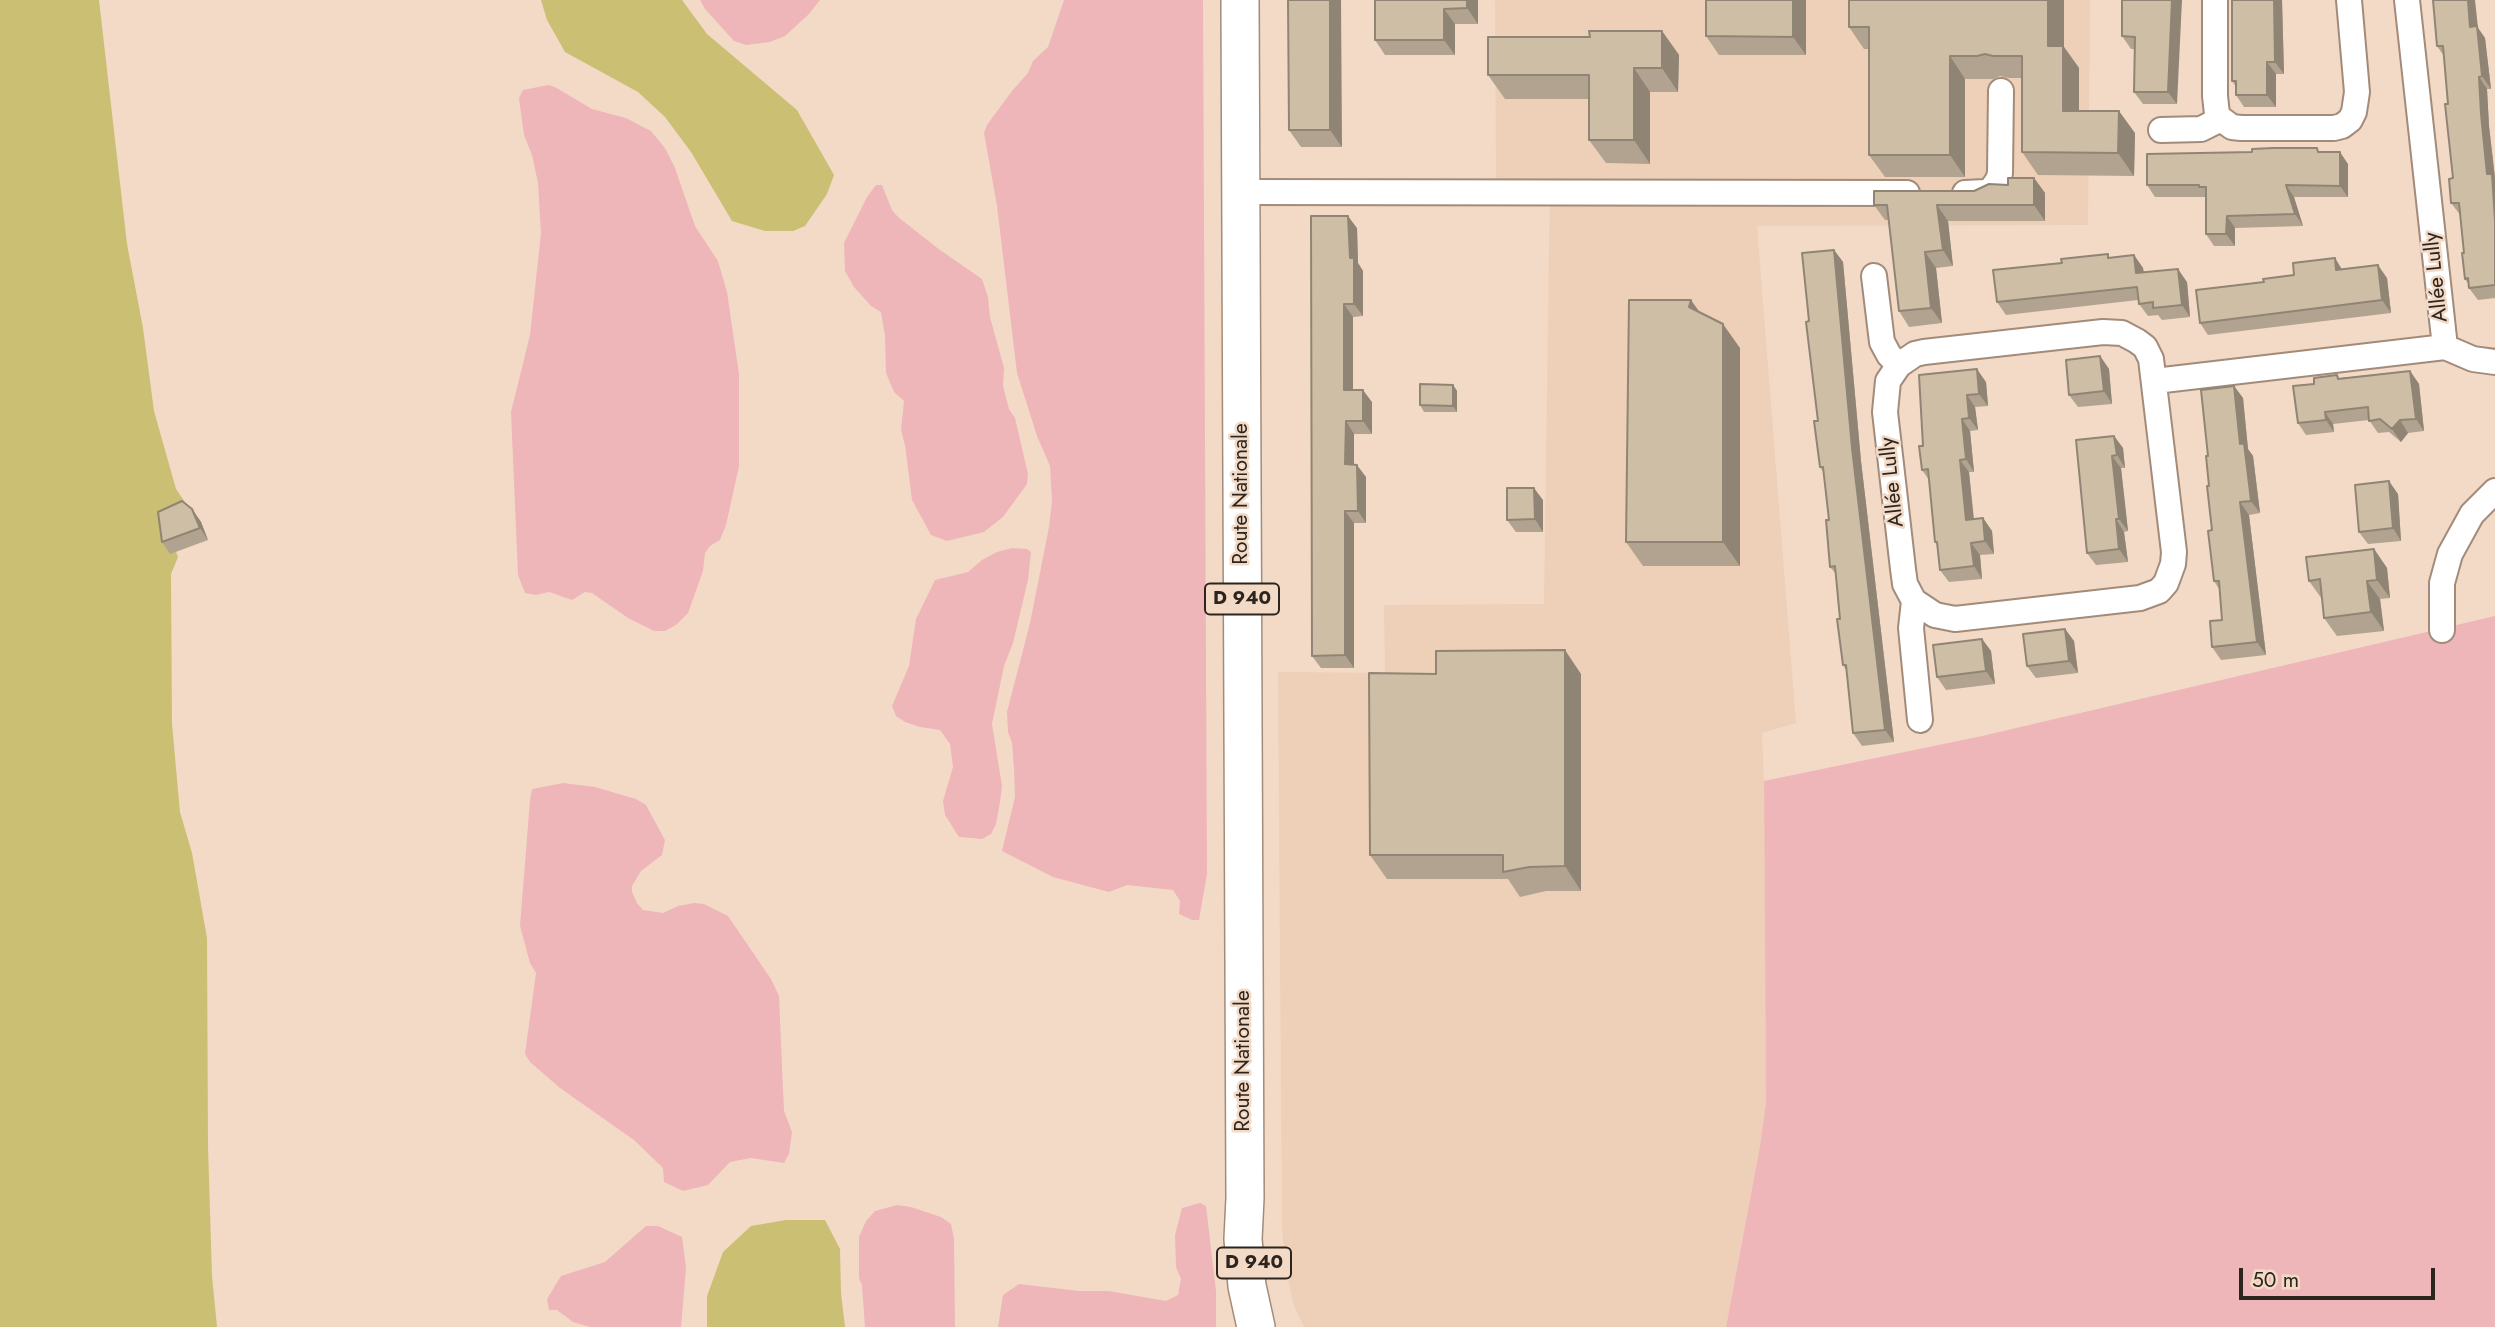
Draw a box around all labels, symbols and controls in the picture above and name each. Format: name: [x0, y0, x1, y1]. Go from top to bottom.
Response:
street label: Allée Lully: [2420, 231, 2454, 323]
street label: Route Nationale: [1229, 423, 1255, 565]
street label: Allée Lully: [1876, 436, 1910, 528]
road number: D 940: [1205, 584, 1279, 614]
street label: Route Nationale: [1231, 990, 1257, 1132]
road number: D 940: [1217, 1247, 1291, 1278]
scale bar: [2243, 1254, 2439, 1298]
text: 50 m: [2252, 1265, 2299, 1295]

